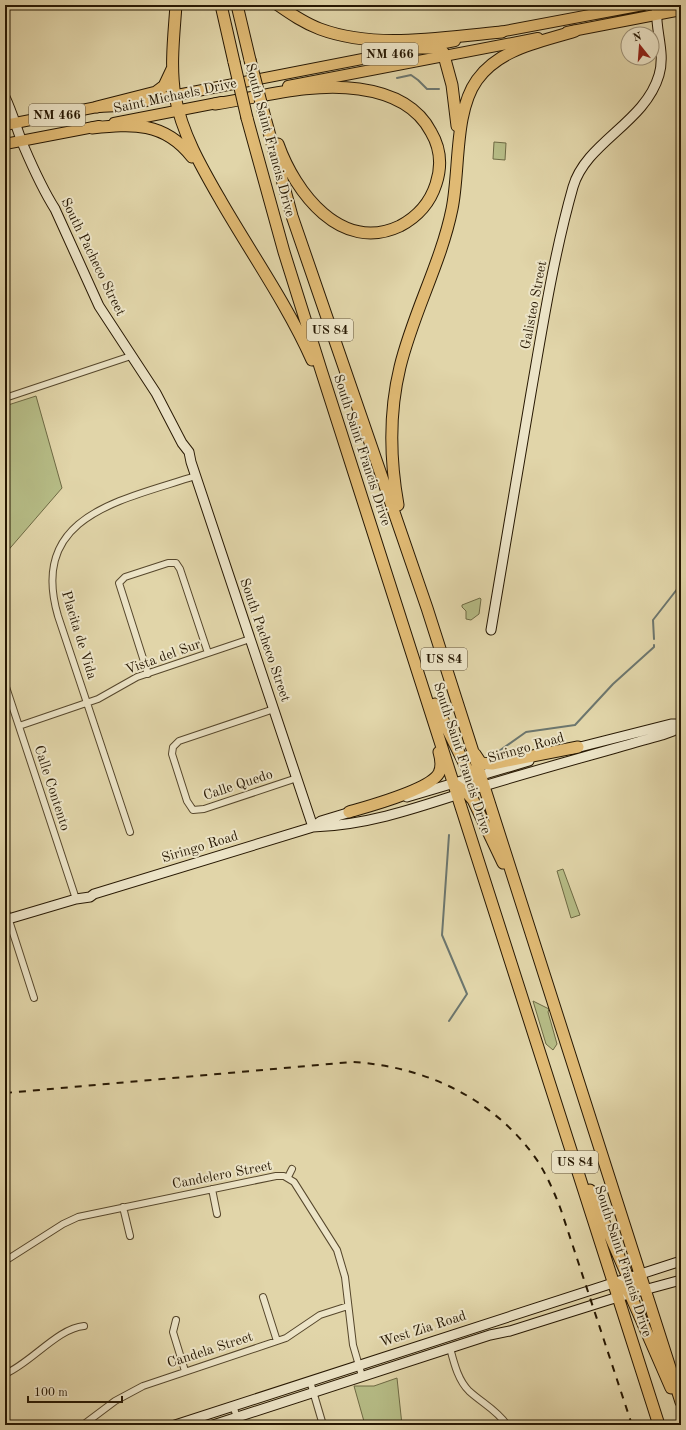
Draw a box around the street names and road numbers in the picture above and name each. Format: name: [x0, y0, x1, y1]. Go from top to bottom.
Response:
road number: NM 466: [362, 43, 418, 65]
street label: South Saint Francis Drive: [243, 62, 297, 218]
street label: Saint Michaels Drive: [112, 76, 238, 116]
road number: NM 466: [29, 104, 85, 126]
street label: South Pacheco Street: [58, 196, 128, 318]
street label: Galisteo Street: [519, 259, 549, 350]
road number: US 84: [307, 319, 353, 341]
street label: South Saint Francis Drive: [331, 372, 393, 528]
street label: South Pacheco Street: [237, 576, 293, 704]
street label: Placita de Vida: [59, 589, 99, 681]
street label: Vista del Sur: [123, 637, 203, 677]
road number: US 84: [421, 648, 467, 670]
street label: South Saint Francis Drive: [431, 680, 493, 836]
street label: Siringo Road: [486, 730, 566, 766]
street label: Calle Contento: [32, 744, 72, 832]
street label: Calle Quedo: [202, 767, 275, 803]
street label: Siringo Road: [160, 829, 240, 865]
road number: US 84: [552, 1151, 598, 1173]
street label: Candelero Street: [171, 1158, 273, 1192]
street label: South Saint Francis Drive: [592, 1183, 654, 1339]
street label: West Zia Road: [378, 1308, 468, 1350]
street label: Candela Street: [165, 1330, 255, 1370]

